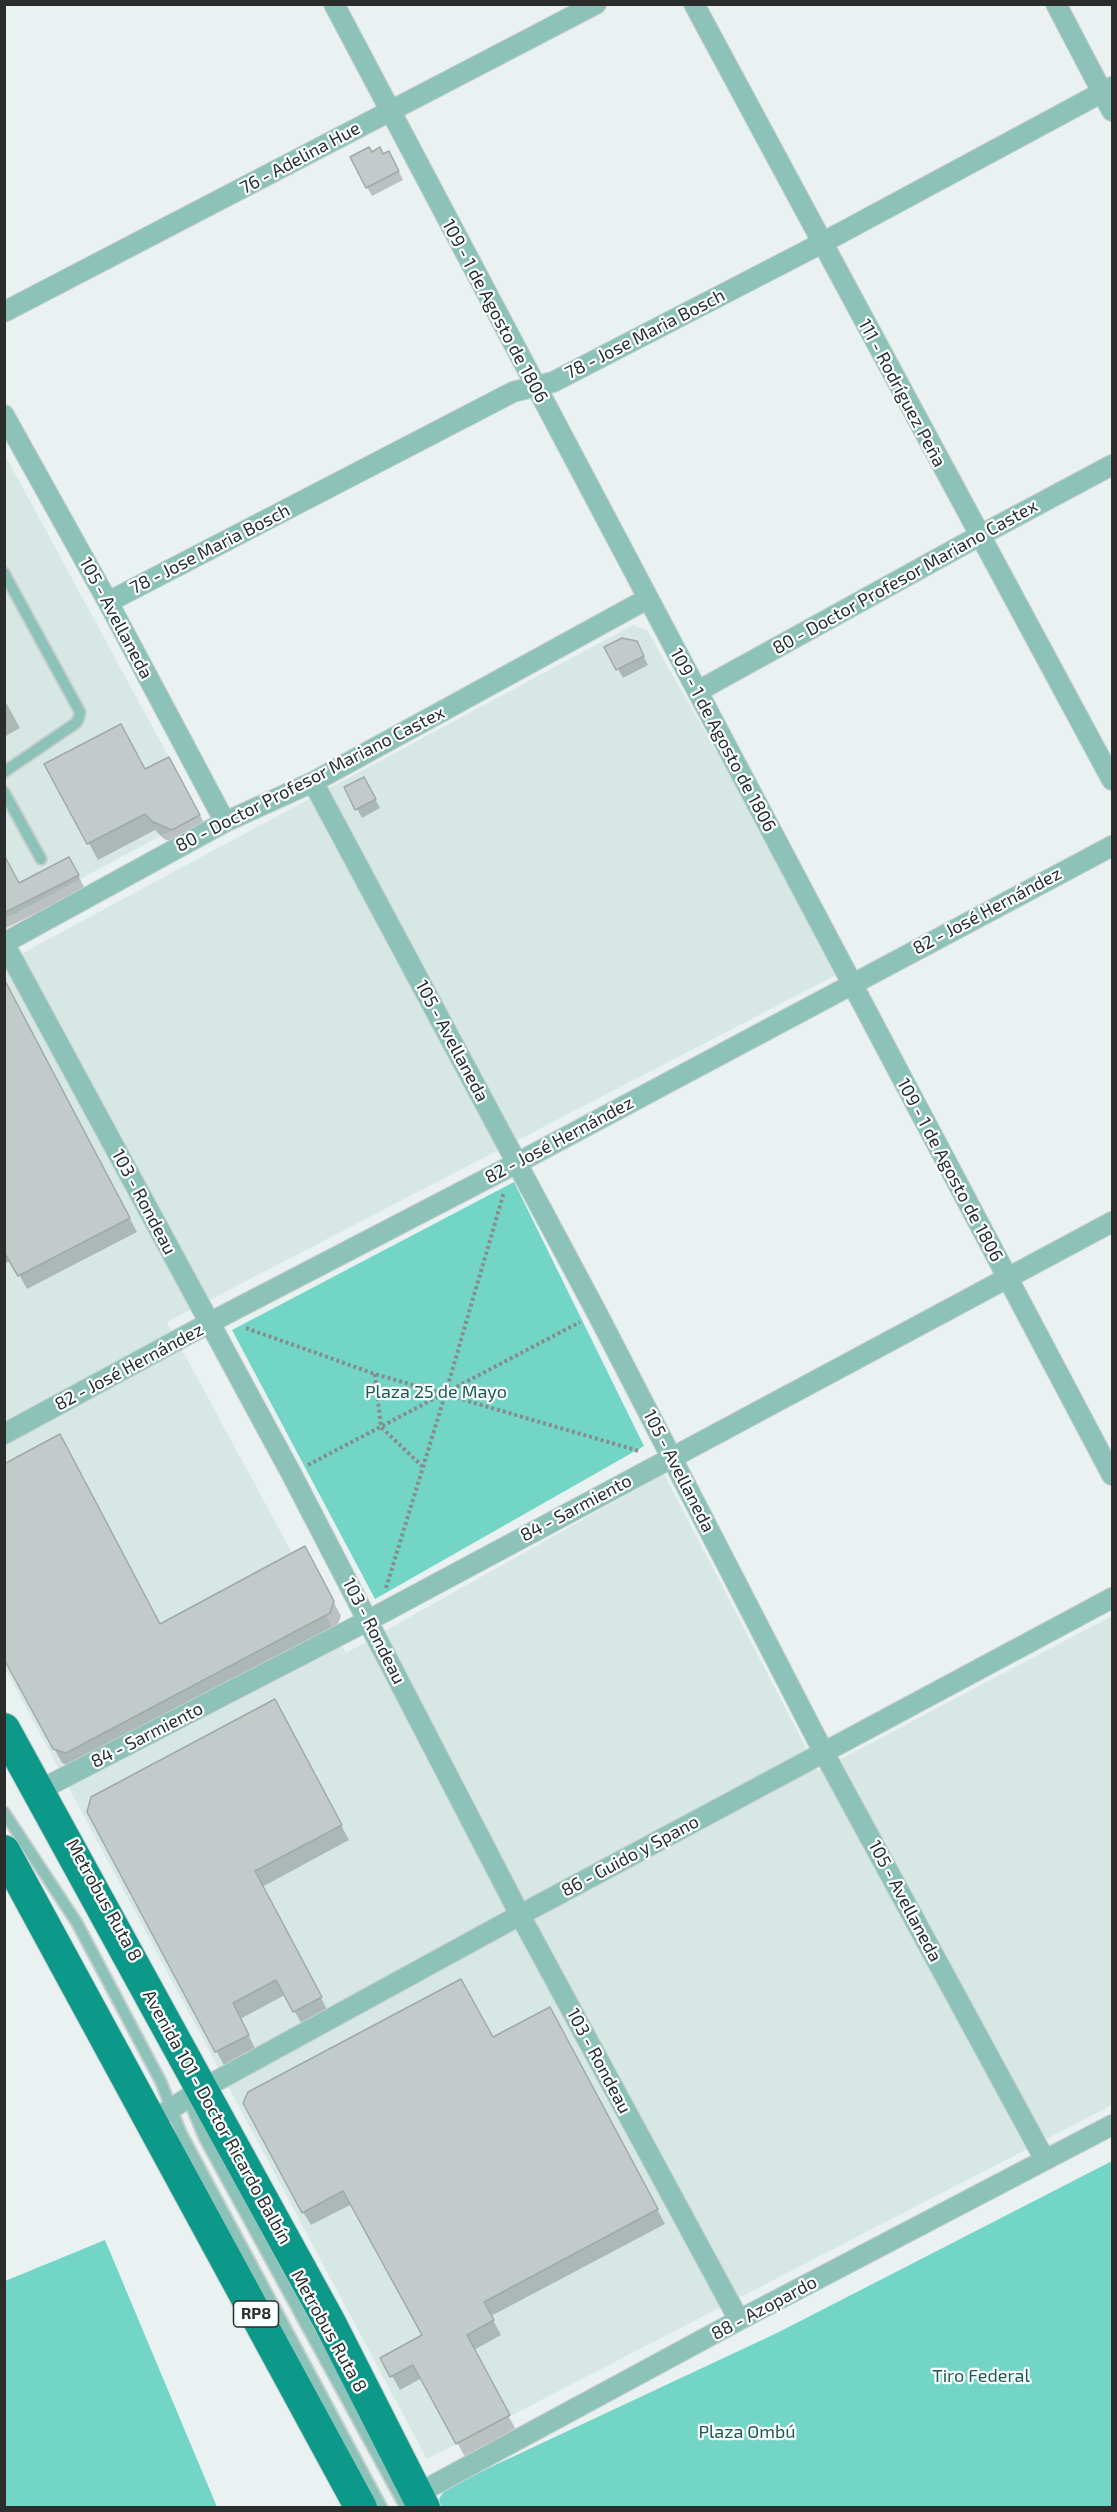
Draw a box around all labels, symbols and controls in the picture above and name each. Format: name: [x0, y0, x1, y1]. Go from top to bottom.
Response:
street label: 76 - Adelina Hue: [236, 117, 364, 199]
street label: 109 - 1 de Agosto de 1806: [437, 216, 553, 406]
street label: 78 - Jose Maria Bosch: [561, 284, 729, 384]
street label: 111 - Rodríguez Peña: [854, 315, 950, 471]
street label: 80 - Doctor Profesor Mariano Castex: [769, 495, 1041, 659]
street label: 78 - Jose Maria Bosch: [126, 499, 294, 599]
street label: 105 - Avellaneda: [75, 554, 157, 682]
street label: 109 - 1 de Agosto de 1806: [665, 645, 781, 835]
street label: 80 - Doctor Profesor Mariano Castex: [172, 701, 448, 857]
street label: 82 - José Hernández: [909, 863, 1065, 959]
street label: 105 - Avellaneda: [411, 977, 493, 1105]
street label: 109 - 1 de Agosto de 1806: [892, 1075, 1008, 1265]
street label: 82 - José Hernández: [481, 1092, 637, 1188]
street label: 103 - Rondeau: [107, 1146, 181, 1258]
street label: 82 - José Hernández: [51, 1319, 207, 1415]
park label: Plaza 25 de Mayo: [365, 1381, 507, 1403]
street label: 105 - Avellaneda: [639, 1406, 719, 1536]
street label: 84 - Sarmiento: [517, 1470, 635, 1546]
street label: 103 - Rondeau: [338, 1574, 410, 1688]
street label: 84 - Sarmiento: [87, 1698, 207, 1772]
street label: 86 - Guido y Spano: [558, 1811, 702, 1901]
street label: Metrobus Ruta 8: [62, 1835, 146, 1965]
street label: 105 - Avellaneda: [864, 1837, 946, 1965]
street label: Avenida 101 - Doctor Ricardo Balbín: [138, 1986, 296, 2248]
street label: 103 - Rondeau: [562, 2005, 636, 2117]
street label: Metrobus Ruta 8: [287, 2266, 371, 2396]
street label: 88 - Azopardo: [708, 2271, 820, 2345]
road number: RP8: [234, 2301, 278, 2327]
park label: Tiro Federal: [932, 2365, 1030, 2387]
park label: Plaza Ombú: [698, 2421, 796, 2443]

